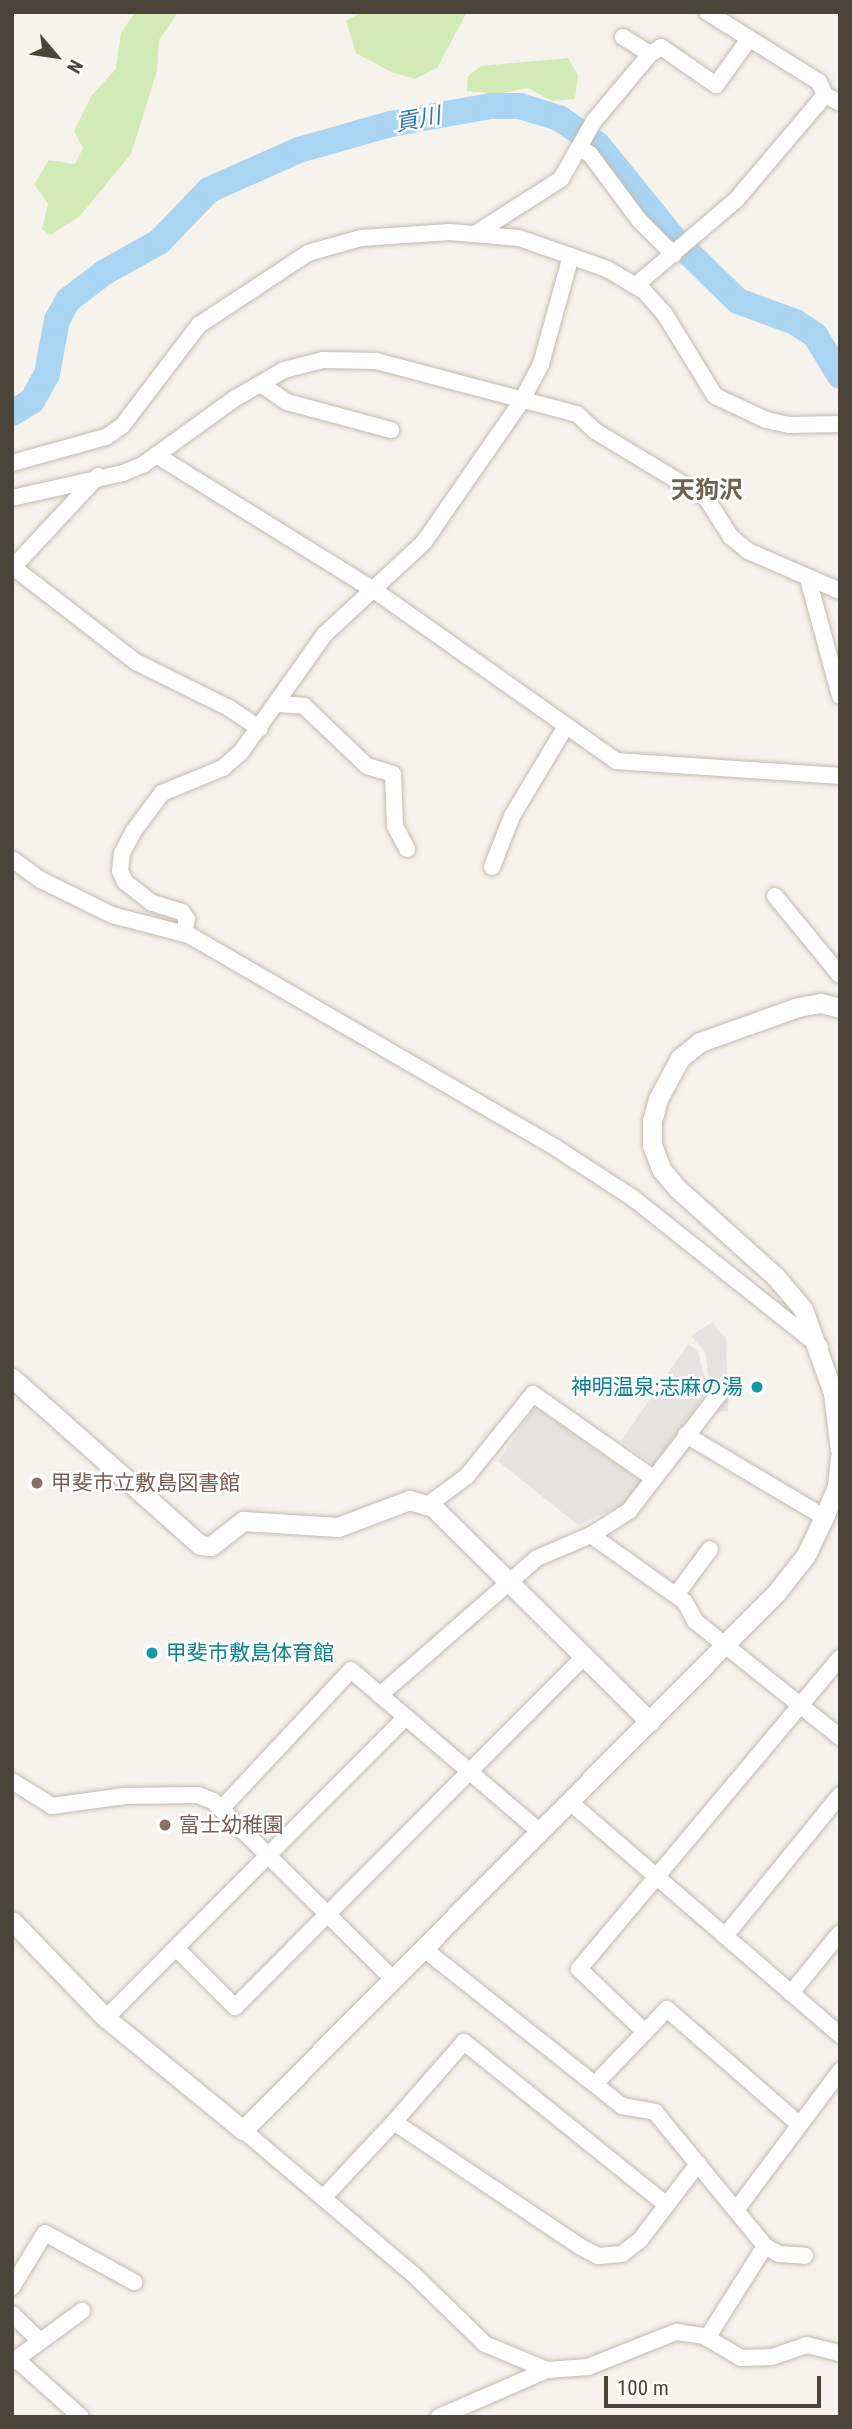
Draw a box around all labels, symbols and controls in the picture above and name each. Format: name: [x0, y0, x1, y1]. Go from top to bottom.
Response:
north arrow: [21, 21, 91, 91]
text: N: [62, 56, 88, 77]
water label: 貢川: [393, 102, 443, 138]
district label: 天狗沢: [671, 477, 743, 505]
place label: 神明温泉;志麻の湯: [571, 1374, 743, 1400]
marker: 神明温泉;志麻の湯: [749, 1379, 765, 1395]
place label: 甲斐市立敷島図書館: [51, 1470, 240, 1496]
marker: 甲斐市立敷島図書館: [29, 1475, 45, 1491]
place label: 甲斐市敷島体育館: [166, 1640, 334, 1666]
marker: 甲斐市敷島体育館: [144, 1645, 160, 1661]
place label: 富士幼稚園: [179, 1812, 284, 1838]
marker: 富士幼稚園: [157, 1817, 173, 1833]
scale bar: [607, 2362, 824, 2406]
text: 100 m: [617, 2376, 669, 2400]

